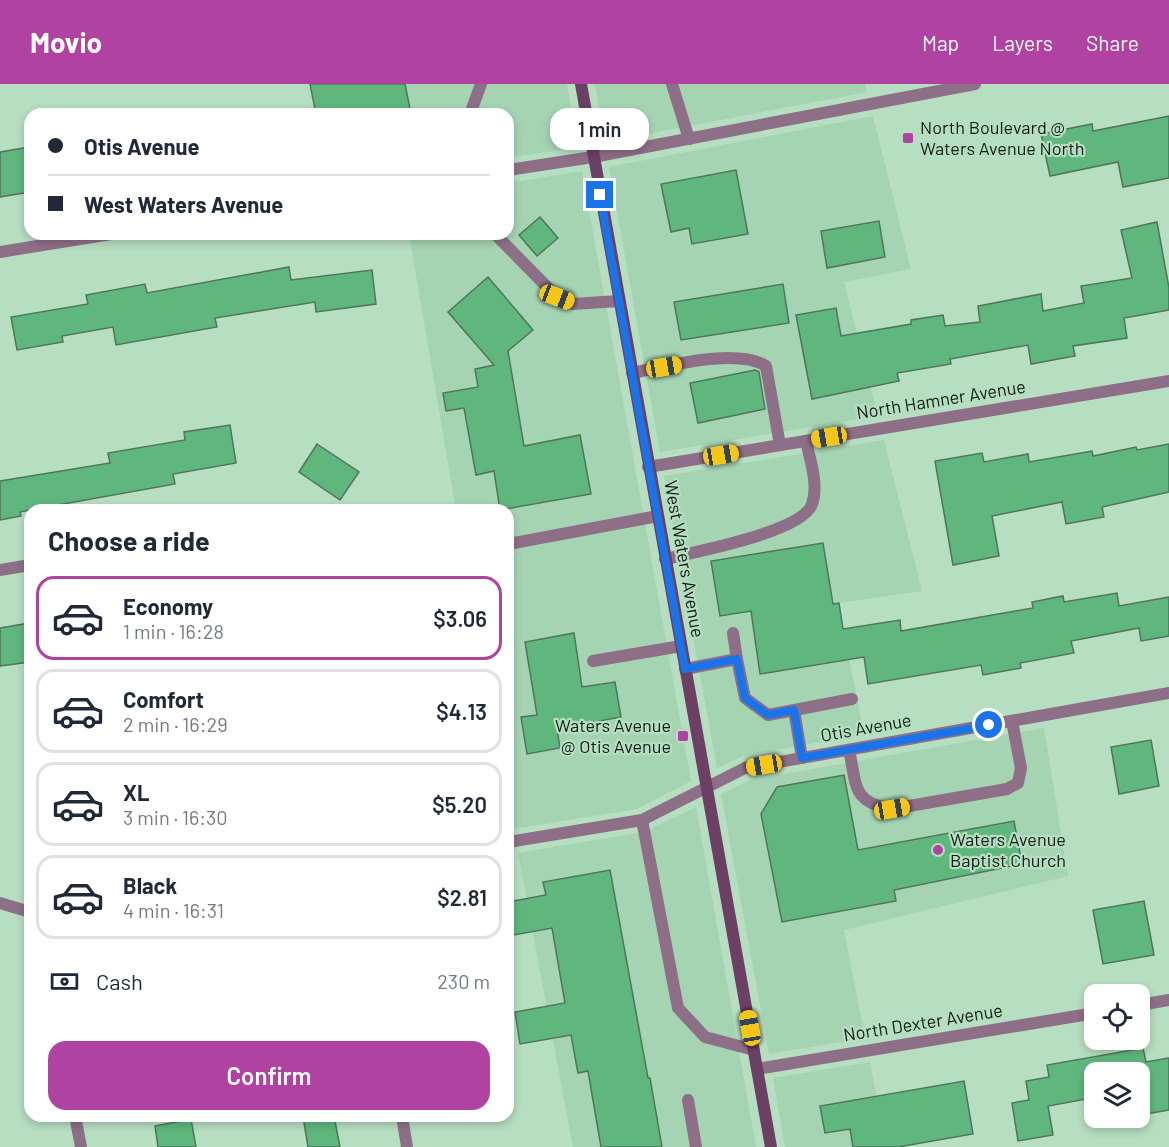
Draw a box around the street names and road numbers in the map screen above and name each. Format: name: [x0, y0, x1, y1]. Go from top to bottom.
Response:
street label: North Hamner Avenue: [855, 375, 1027, 423]
street label: West Waters Avenue: [660, 479, 710, 639]
street label: Otis Avenue: [819, 708, 913, 746]
street label: North Dexter Avenue: [842, 999, 1004, 1045]

